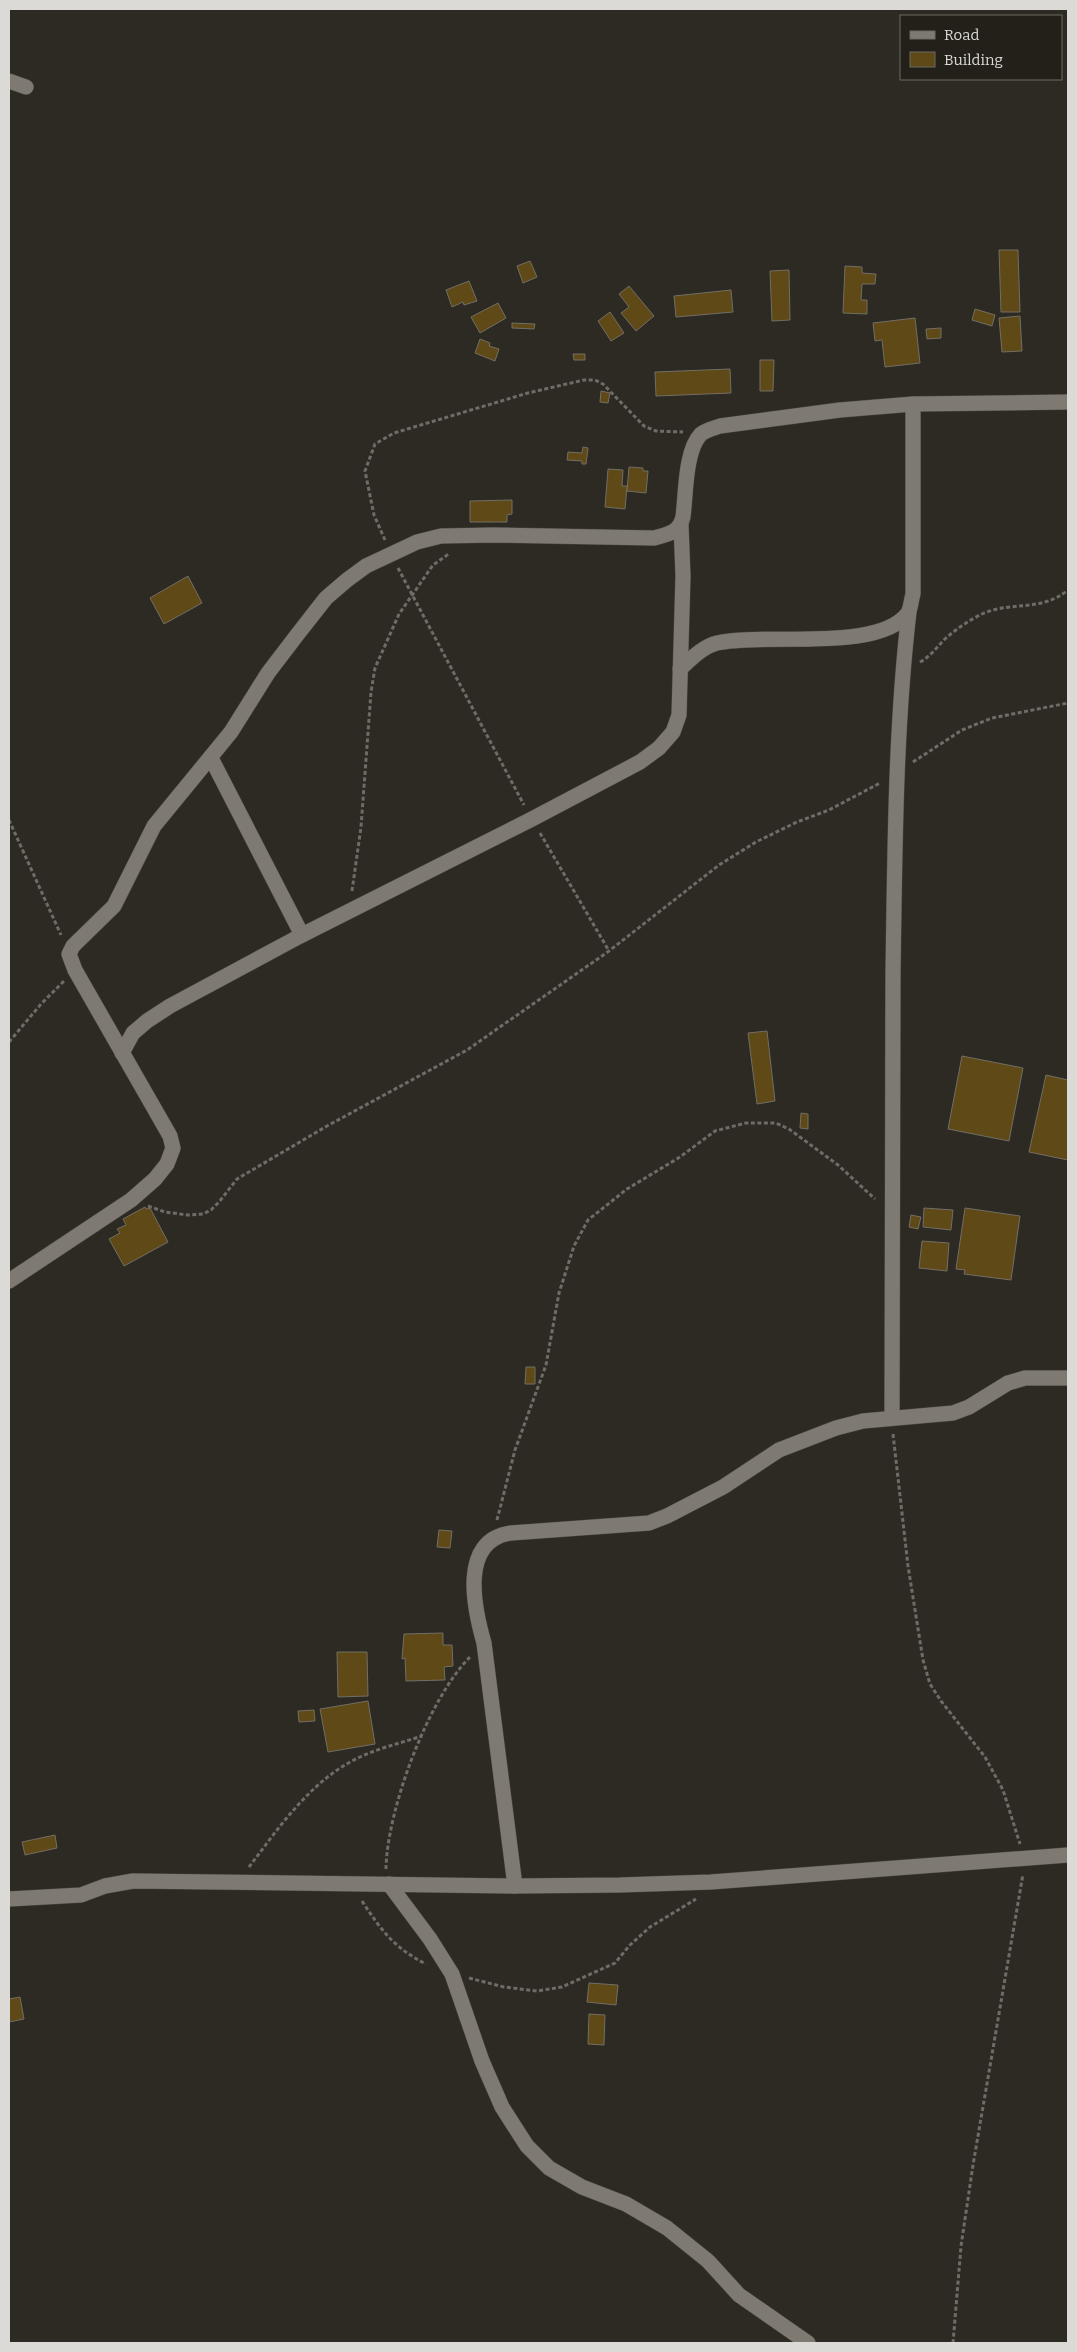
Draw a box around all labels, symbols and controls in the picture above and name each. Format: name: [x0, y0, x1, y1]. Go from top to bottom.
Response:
legend: [900, 15, 1062, 80]
text: Road: [944, 26, 979, 44]
text: Building: [944, 51, 1003, 69]

